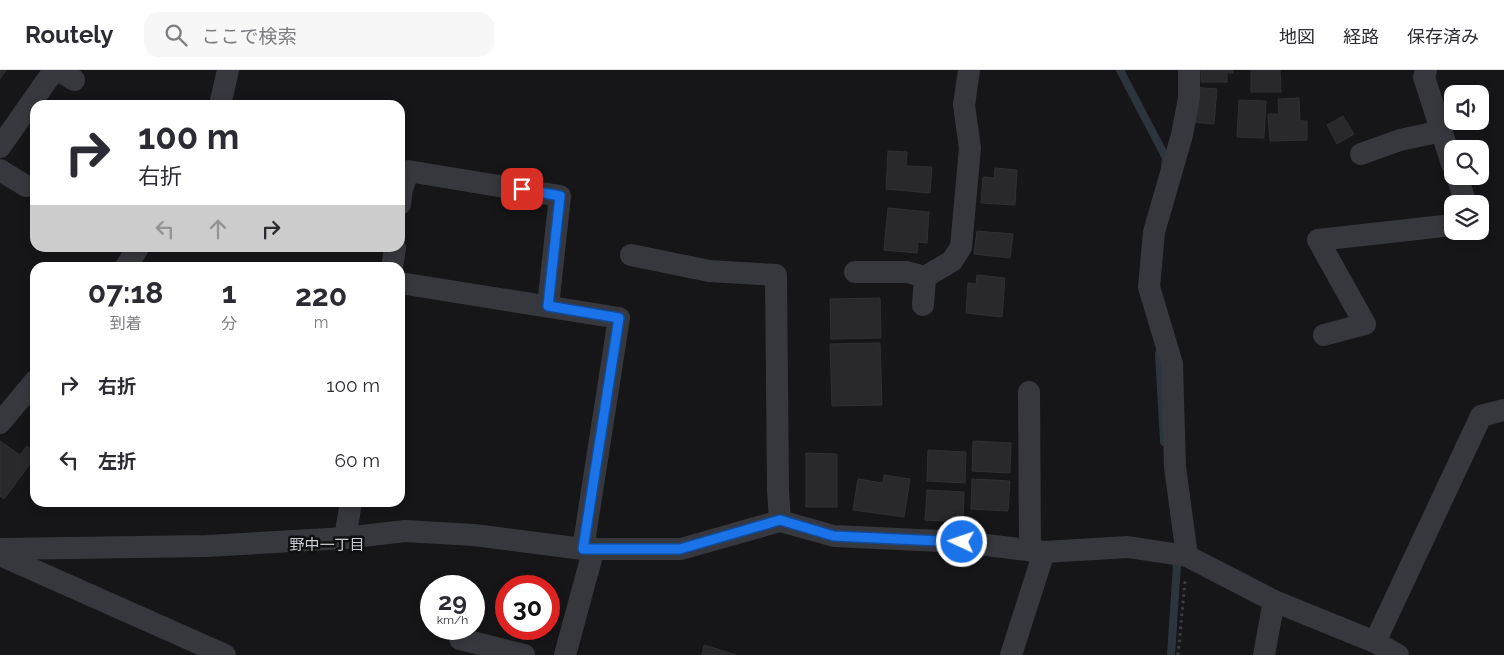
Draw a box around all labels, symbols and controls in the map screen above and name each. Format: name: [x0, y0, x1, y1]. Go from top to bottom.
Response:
search box: [144, 12, 494, 57]
text: Routely: [25, 20, 114, 49]
icon: search: [162, 21, 190, 49]
text: ここで検索: [202, 25, 297, 47]
text: 地図: [1279, 26, 1315, 47]
text: 経路: [1343, 26, 1379, 47]
text: 保存済み: [1407, 26, 1479, 47]
map controls: [1444, 85, 1489, 240]
button: sound: [1444, 85, 1489, 130]
text: 100 m: [138, 116, 239, 157]
icon: right: [55, 120, 120, 185]
button: search: [1444, 140, 1489, 185]
text: 右折: [138, 163, 182, 189]
pin: [501, 168, 543, 210]
icon: arrive: [508, 175, 536, 203]
button: layers: [1444, 195, 1489, 240]
icon: left: [151, 215, 179, 243]
icon: ahead: [204, 215, 232, 243]
icon: right: [257, 215, 285, 243]
text: 07:18: [88, 275, 163, 310]
text: 1: [222, 275, 237, 310]
text: 220: [295, 278, 347, 313]
text: m: [314, 313, 328, 332]
text: 到着: [110, 314, 142, 333]
text: 分: [221, 314, 237, 333]
icon: right: [55, 371, 83, 399]
text: 100 m: [326, 374, 380, 396]
text: 右折: [98, 375, 136, 397]
icon: left: [55, 446, 83, 474]
text: 60 m: [335, 449, 380, 471]
text: 左折: [98, 450, 136, 472]
position arrow: [935, 515, 987, 567]
district label: 野中一丁目: [289, 536, 365, 554]
speed limit sign: 30: [495, 575, 560, 640]
text: 29: [438, 586, 467, 616]
text: km/h: [437, 613, 468, 627]

